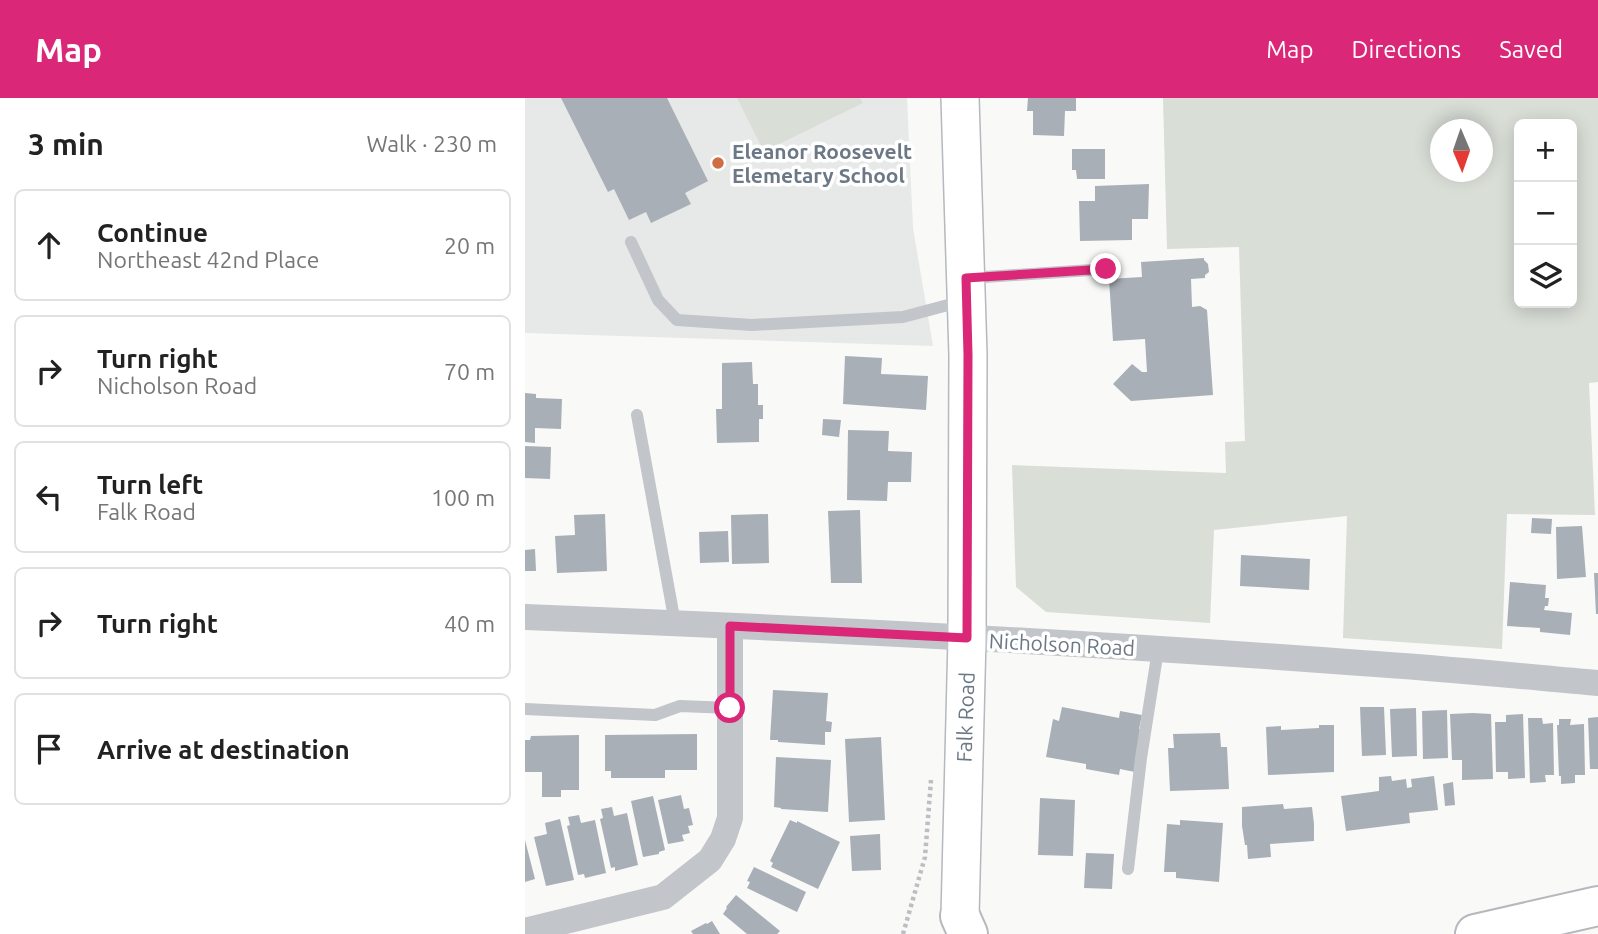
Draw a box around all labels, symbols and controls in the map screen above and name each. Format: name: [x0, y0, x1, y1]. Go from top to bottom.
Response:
text: Map: [35, 31, 102, 68]
text: Map: [1266, 36, 1313, 63]
text: Directions: [1351, 36, 1461, 63]
text: Saved: [1499, 36, 1563, 63]
north arrow: [1430, 119, 1493, 182]
map controls: [1514, 119, 1577, 308]
button: +: [1514, 119, 1577, 182]
text: 3 min: [28, 127, 104, 161]
text: Walk · 230 m: [366, 131, 497, 156]
place label: Eleanor Roosevelt Elemetary School: [732, 139, 912, 187]
marker: Eleanor Roosevelt Elemetary School: [710, 155, 726, 171]
button: −: [1514, 182, 1577, 245]
text: Continue: [97, 218, 208, 247]
icon: ahead: [30, 226, 68, 264]
text: 20 m: [444, 233, 495, 258]
button: layers: [1514, 245, 1577, 308]
text: Northeast 42nd Place: [97, 247, 319, 272]
route end: [1090, 253, 1121, 284]
text: Turn right: [97, 344, 218, 373]
icon: right: [30, 352, 68, 390]
text: 70 m: [444, 359, 495, 384]
text: Nicholson Road: [97, 373, 257, 398]
text: Turn left: [97, 470, 203, 499]
icon: left: [30, 478, 68, 516]
text: 100 m: [431, 485, 495, 510]
text: Falk Road: [97, 499, 196, 524]
icon: right: [30, 604, 68, 642]
text: Turn right: [97, 609, 218, 638]
text: 40 m: [444, 611, 495, 636]
street label: Nicholson Road: [988, 628, 1136, 660]
street label: Falk Road: [951, 671, 979, 763]
route start: [714, 692, 745, 723]
icon: arrive: [30, 730, 68, 768]
text: Arrive at destination: [97, 735, 350, 764]

